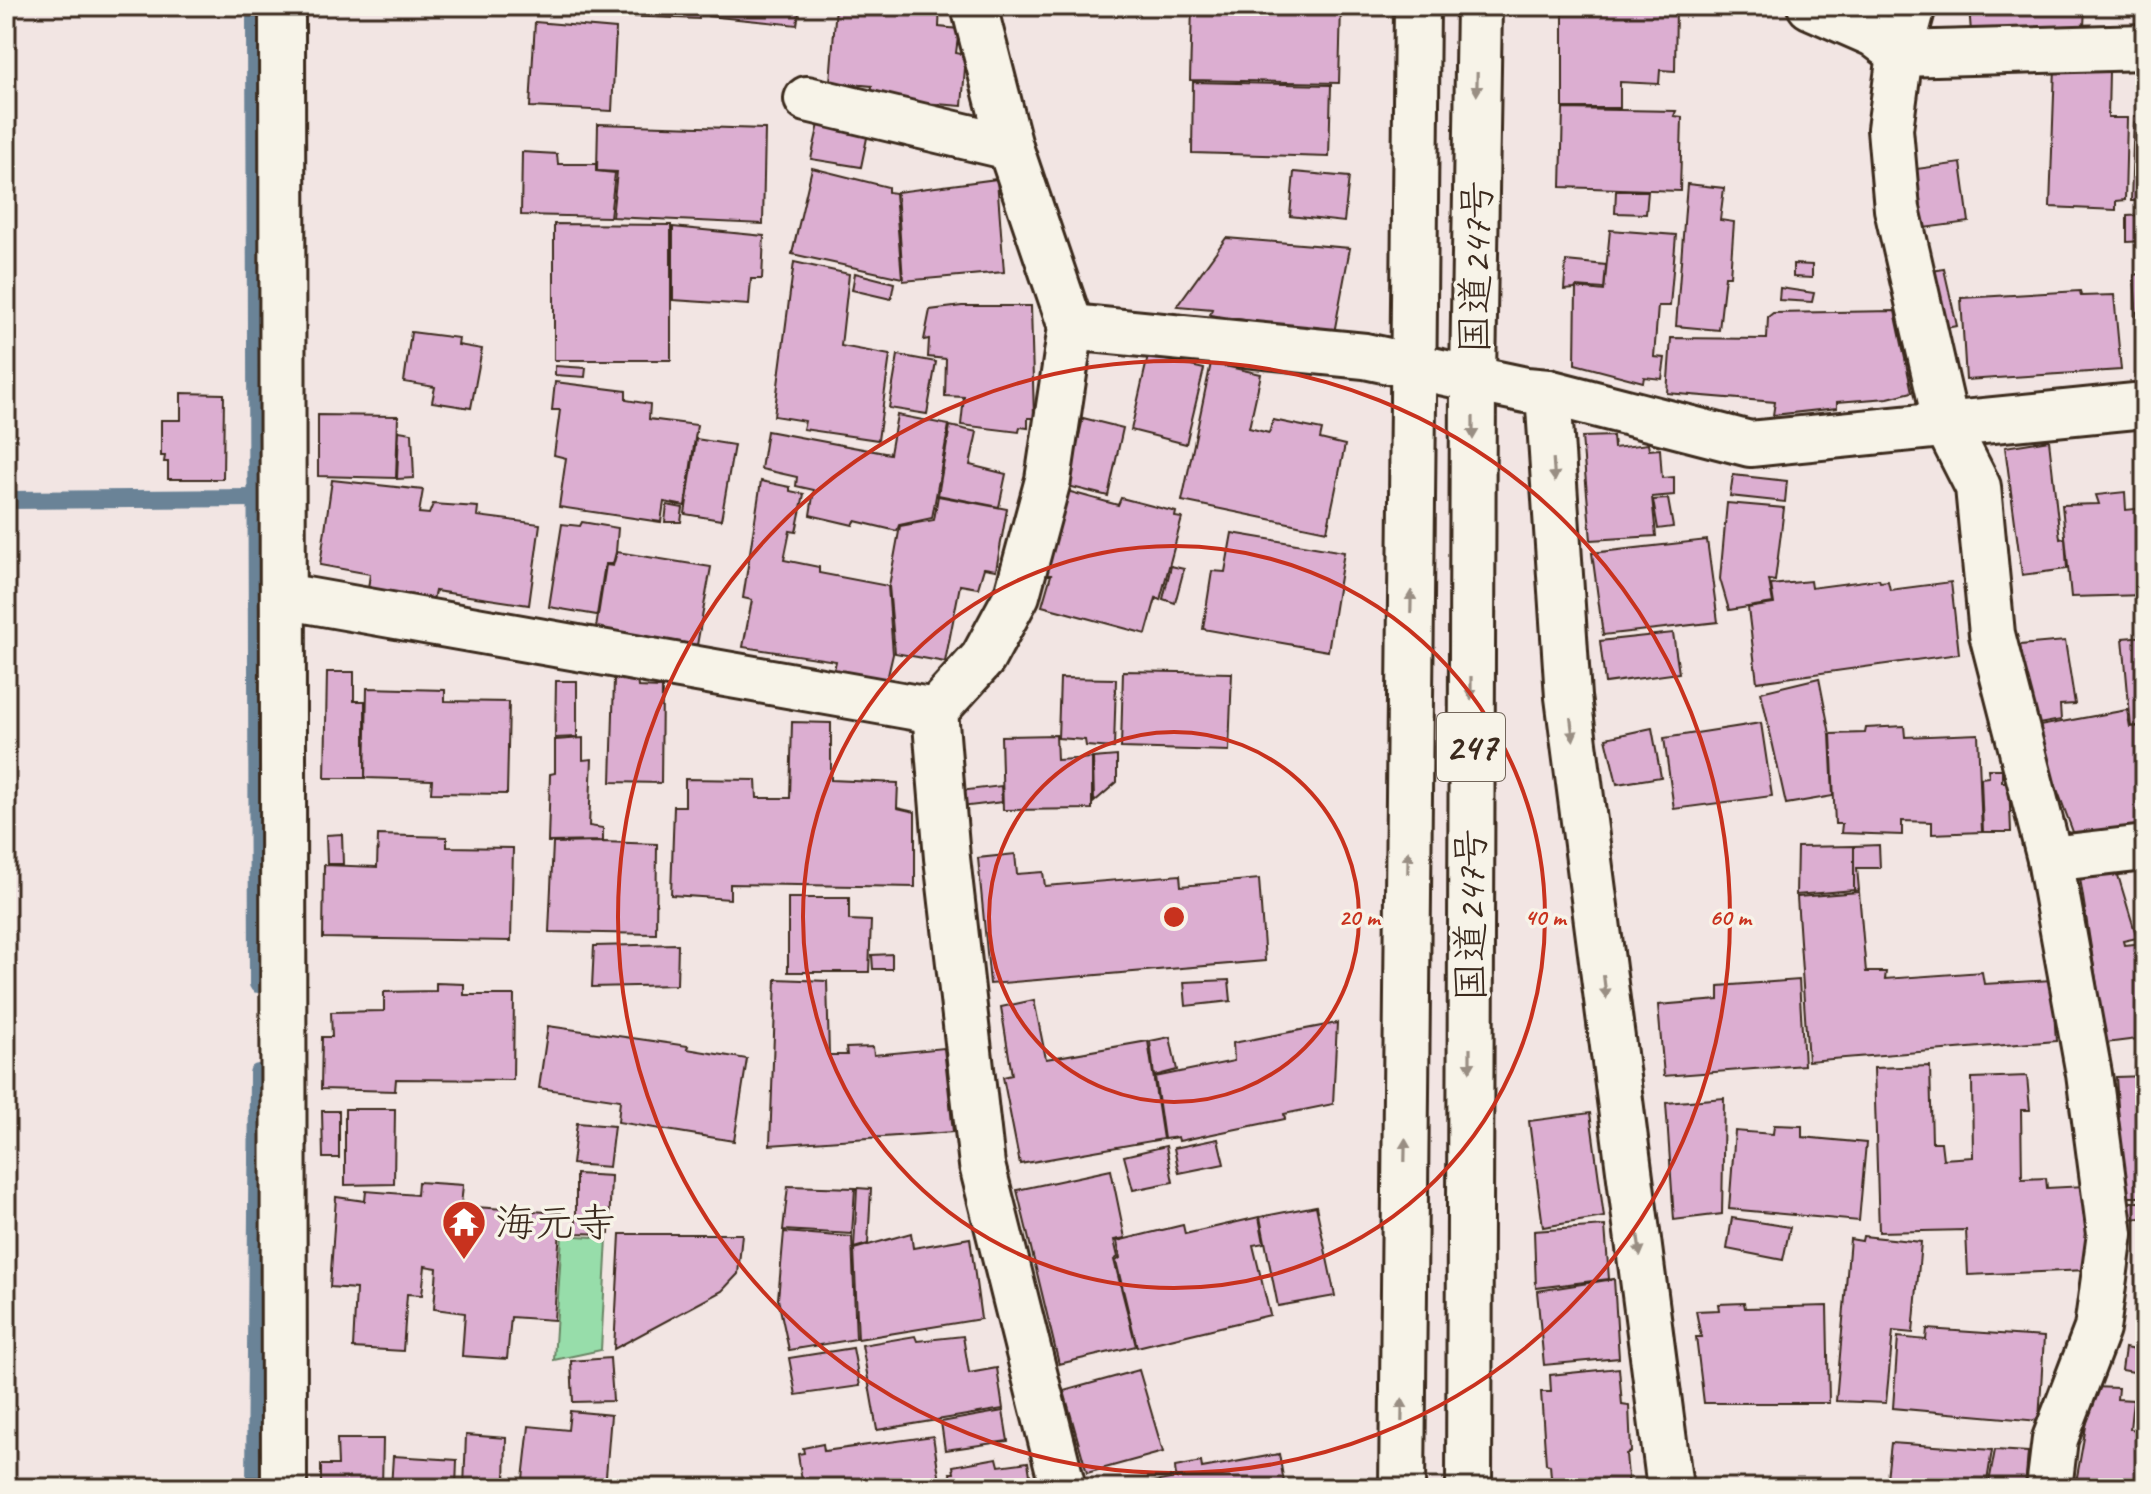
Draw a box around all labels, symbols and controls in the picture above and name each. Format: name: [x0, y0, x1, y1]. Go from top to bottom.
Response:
one-way arrow: [1471, 72, 1484, 97]
street label: 国道247号: [1449, 180, 1503, 354]
one-way arrow: [1467, 416, 1479, 441]
one-way arrow: [1547, 458, 1560, 483]
one-way arrow: [1405, 589, 1417, 614]
one-way arrow: [1465, 676, 1478, 701]
road number: 247: [1437, 713, 1505, 781]
one-way arrow: [1566, 717, 1579, 742]
street label: 国道247号: [1446, 828, 1496, 1002]
one-way arrow: [1402, 849, 1414, 874]
text: 20 m: [1338, 902, 1382, 932]
text: 40 m: [1524, 902, 1568, 932]
text: 60 m: [1709, 902, 1753, 932]
centre of rings: [1160, 903, 1188, 931]
one-way arrow: [1599, 975, 1612, 1000]
one-way arrow: [1463, 1048, 1476, 1073]
one-way arrow: [1399, 1137, 1411, 1162]
temple icon: 海元寺: [440, 1198, 488, 1261]
place label: 海元寺: [495, 1198, 615, 1248]
one-way arrow: [1632, 1233, 1645, 1258]
one-way arrow: [1396, 1397, 1408, 1422]

